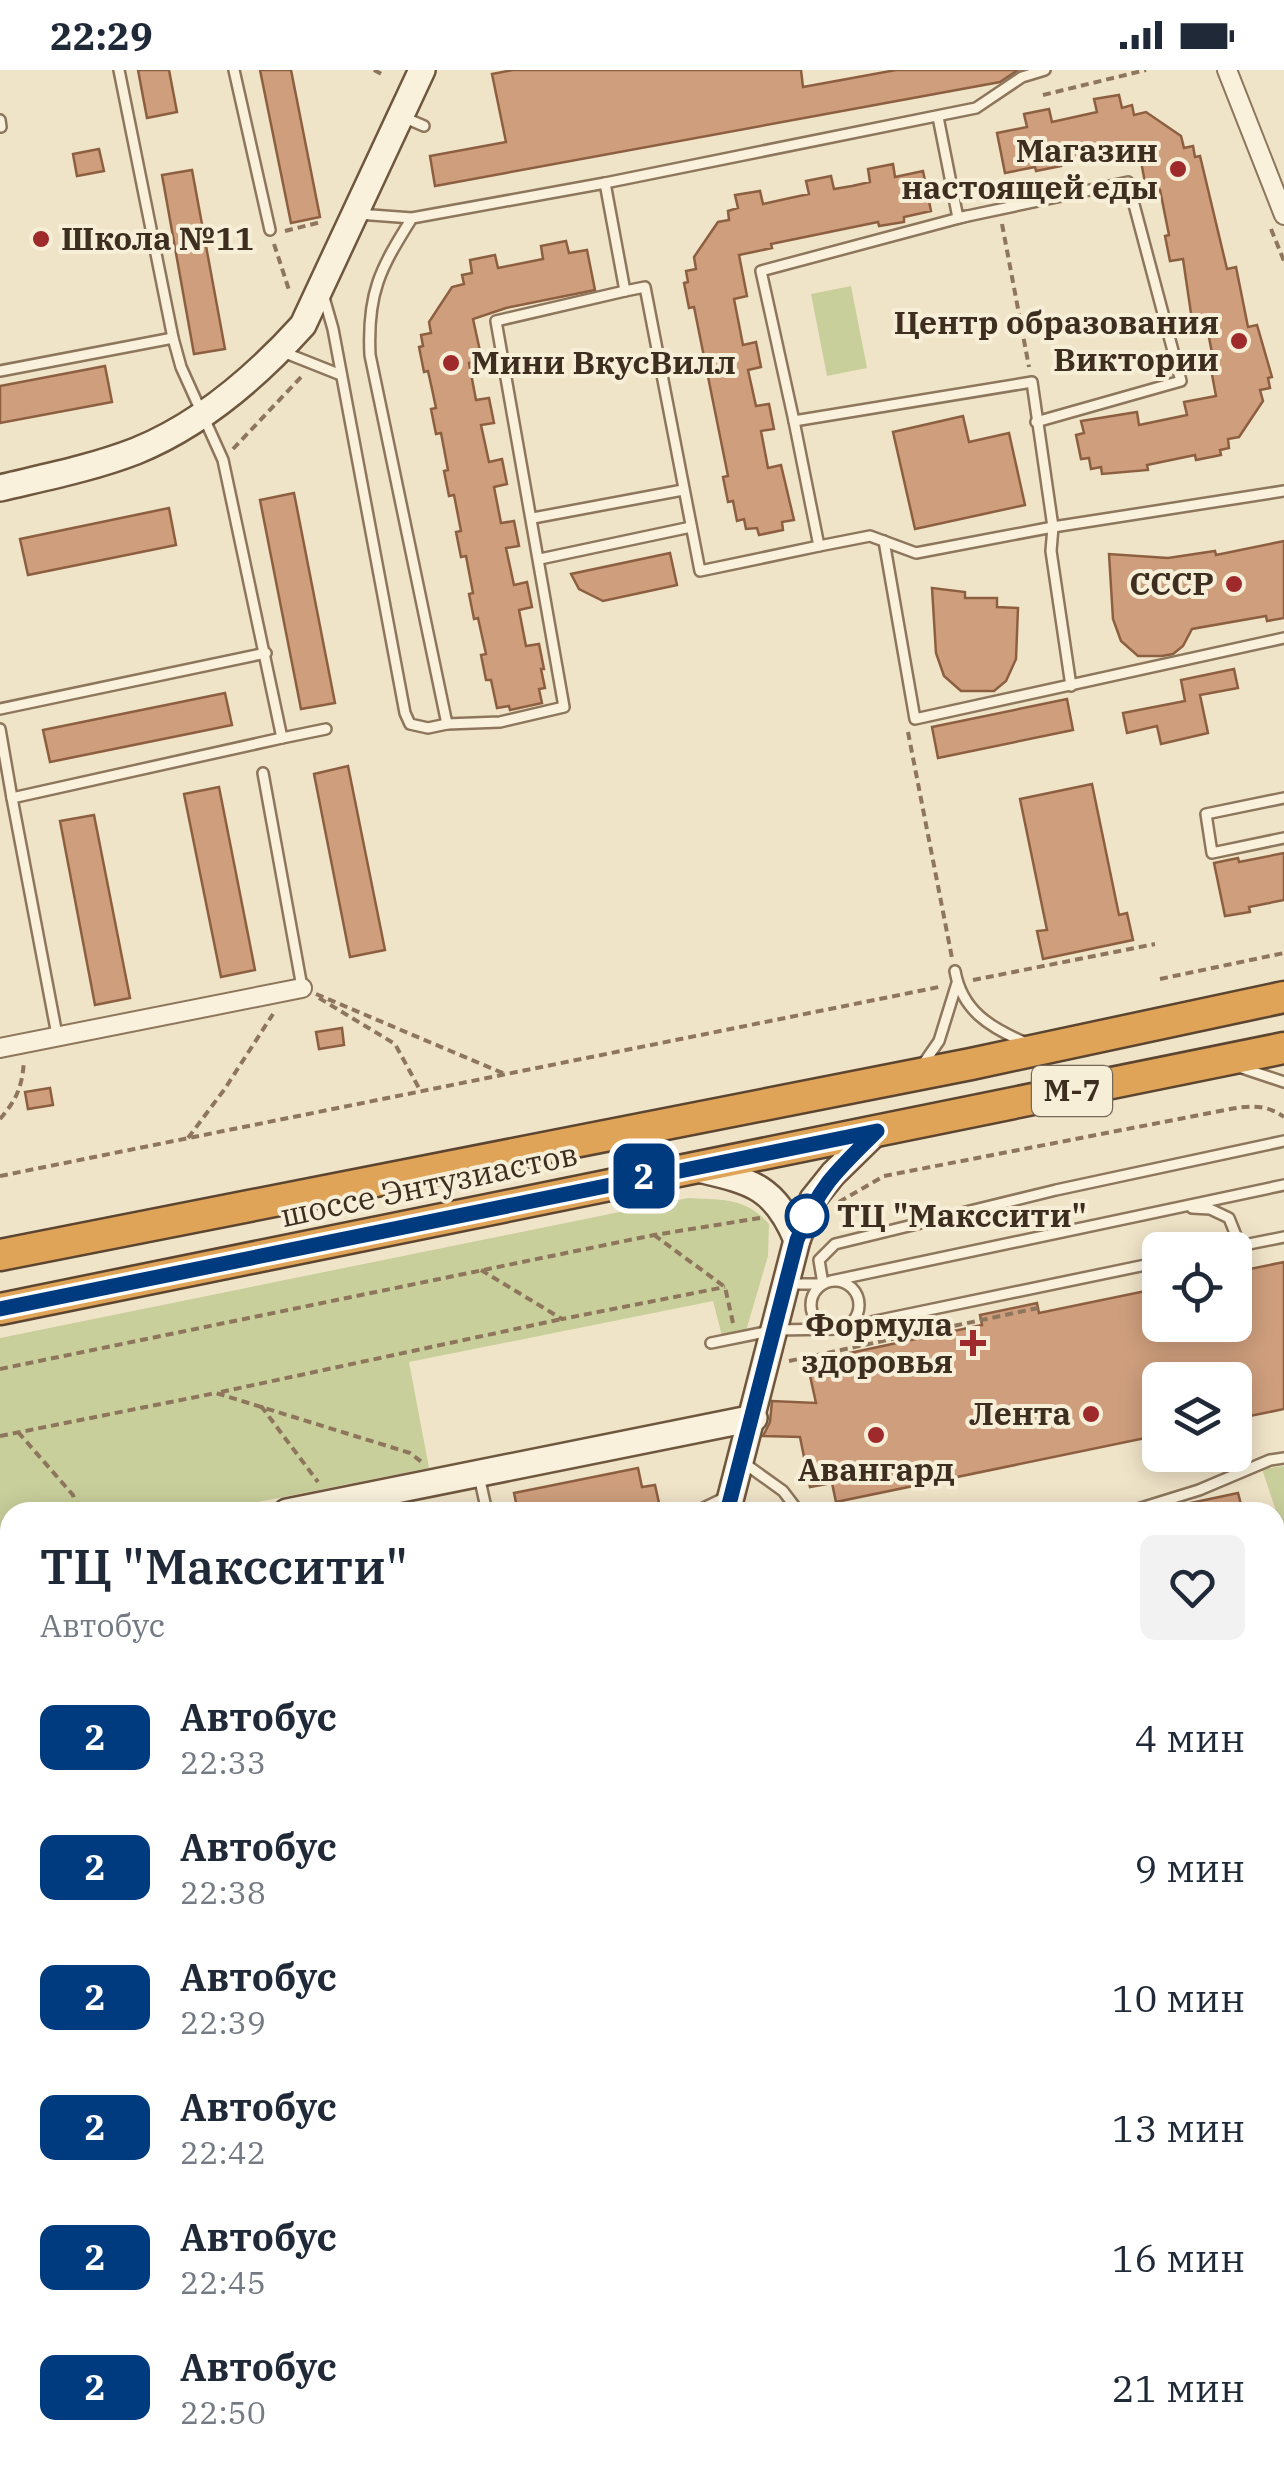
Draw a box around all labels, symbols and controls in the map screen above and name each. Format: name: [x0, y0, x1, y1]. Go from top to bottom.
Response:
text: 22:29: [50, 11, 153, 60]
place label: Магазин настоящей еды: [901, 129, 1158, 208]
marker: Магазин настоящей еды: [1167, 158, 1189, 180]
place label: Школа №11: [61, 217, 254, 259]
marker: Школа №11: [30, 228, 52, 250]
place label: Центр образования Виктории: [894, 301, 1219, 380]
marker: Центр образования Виктории: [1228, 330, 1250, 352]
place label: Мини ВкусВилл: [471, 341, 736, 383]
marker: Мини ВкусВилл: [440, 352, 462, 374]
place label: СССР: [1129, 562, 1214, 604]
marker: СССР: [1223, 573, 1245, 595]
road number: М-7: [1032, 1066, 1112, 1116]
street label: шоссе Энтузиастов: [276, 1132, 581, 1236]
line badge: 2: [612, 1144, 676, 1208]
text: 2: [633, 1153, 655, 1199]
place label: ТЦ "Макссити": [837, 1194, 1087, 1236]
marker: ТЦ "Макссити": [786, 1195, 828, 1237]
map controls: [1142, 1232, 1252, 1472]
button: locate: [1142, 1232, 1252, 1342]
place label: Формула здоровья: [801, 1303, 953, 1382]
marker: Формула здоровья: [962, 1332, 984, 1354]
button: layers: [1142, 1362, 1252, 1472]
place label: Лента: [969, 1392, 1071, 1434]
marker: Лента: [1080, 1403, 1102, 1425]
marker: Авангард: [865, 1424, 887, 1446]
place label: Авангард: [798, 1448, 955, 1490]
text: ТЦ "Макссити": [40, 1535, 408, 1597]
button: heart: [1140, 1535, 1245, 1640]
text: Автобус: [40, 1604, 165, 1646]
text: Автобус: [180, 1692, 337, 1741]
text: 4 мин: [1135, 1713, 1245, 1762]
text: 2: [84, 1714, 106, 1760]
text: 22:33: [180, 1741, 266, 1783]
text: Автобус: [180, 1822, 337, 1871]
text: 9 мин: [1135, 1843, 1245, 1892]
text: 2: [84, 1844, 106, 1890]
text: 22:38: [180, 1871, 266, 1913]
text: Автобус: [180, 1952, 337, 2001]
text: 10 мин: [1112, 1973, 1245, 2022]
text: 2: [84, 1974, 106, 2020]
text: 22:39: [180, 2001, 266, 2043]
text: Автобус: [180, 2082, 337, 2131]
text: 13 мин: [1112, 2103, 1245, 2152]
text: 2: [84, 2104, 106, 2150]
text: 22:42: [180, 2131, 266, 2173]
text: Автобус: [180, 2212, 337, 2261]
text: 16 мин: [1112, 2233, 1245, 2282]
text: 2: [84, 2234, 106, 2280]
text: 22:45: [180, 2261, 266, 2303]
text: Автобус: [180, 2342, 337, 2391]
text: 21 мин: [1112, 2363, 1245, 2412]
text: 2: [84, 2364, 106, 2410]
text: 22:50: [180, 2391, 266, 2433]

